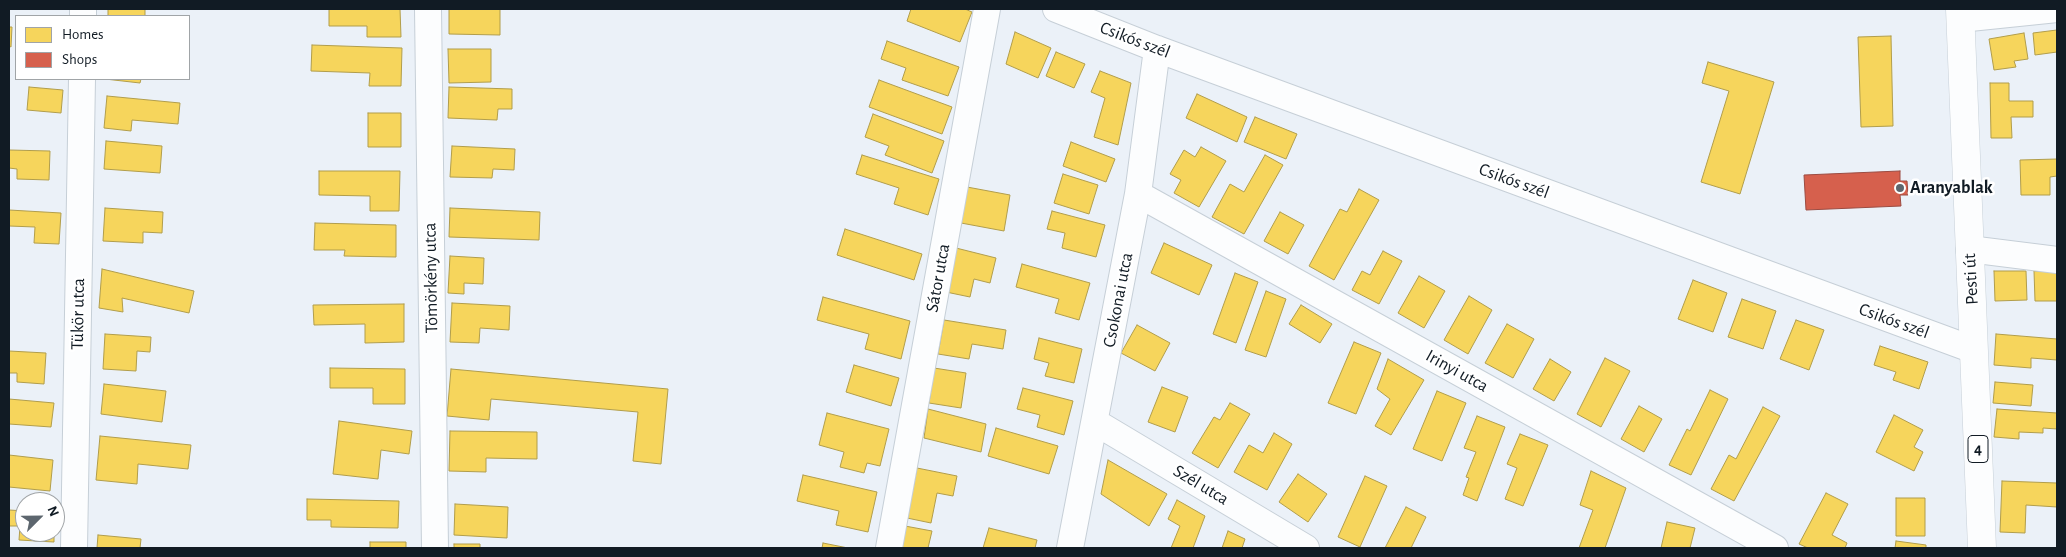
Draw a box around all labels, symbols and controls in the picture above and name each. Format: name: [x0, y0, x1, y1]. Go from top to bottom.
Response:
legend: [15, 15, 190, 80]
street label: Csikós szél: [1097, 17, 1173, 63]
text: Homes: [62, 27, 104, 42]
text: Shops: [62, 52, 97, 67]
street label: Csikós szél: [1476, 158, 1552, 204]
place label: Aranyablak: [1910, 177, 1993, 199]
marker: Aranyablak: [1894, 182, 1906, 194]
street label: Tömörkény utca: [419, 222, 443, 334]
street label: Sátor utca: [921, 242, 955, 314]
street label: Csokonai utca: [1098, 251, 1138, 349]
street label: Pesti út: [1959, 253, 1983, 305]
street label: Tükör utca: [67, 278, 89, 350]
street label: Csikós szél: [1856, 298, 1932, 344]
street label: Irinyi utca: [1422, 345, 1492, 397]
road number: 4: [1968, 436, 1988, 462]
street label: Szél utca: [1169, 460, 1233, 510]
north arrow: [15, 492, 65, 542]
text: N: [45, 504, 61, 519]

